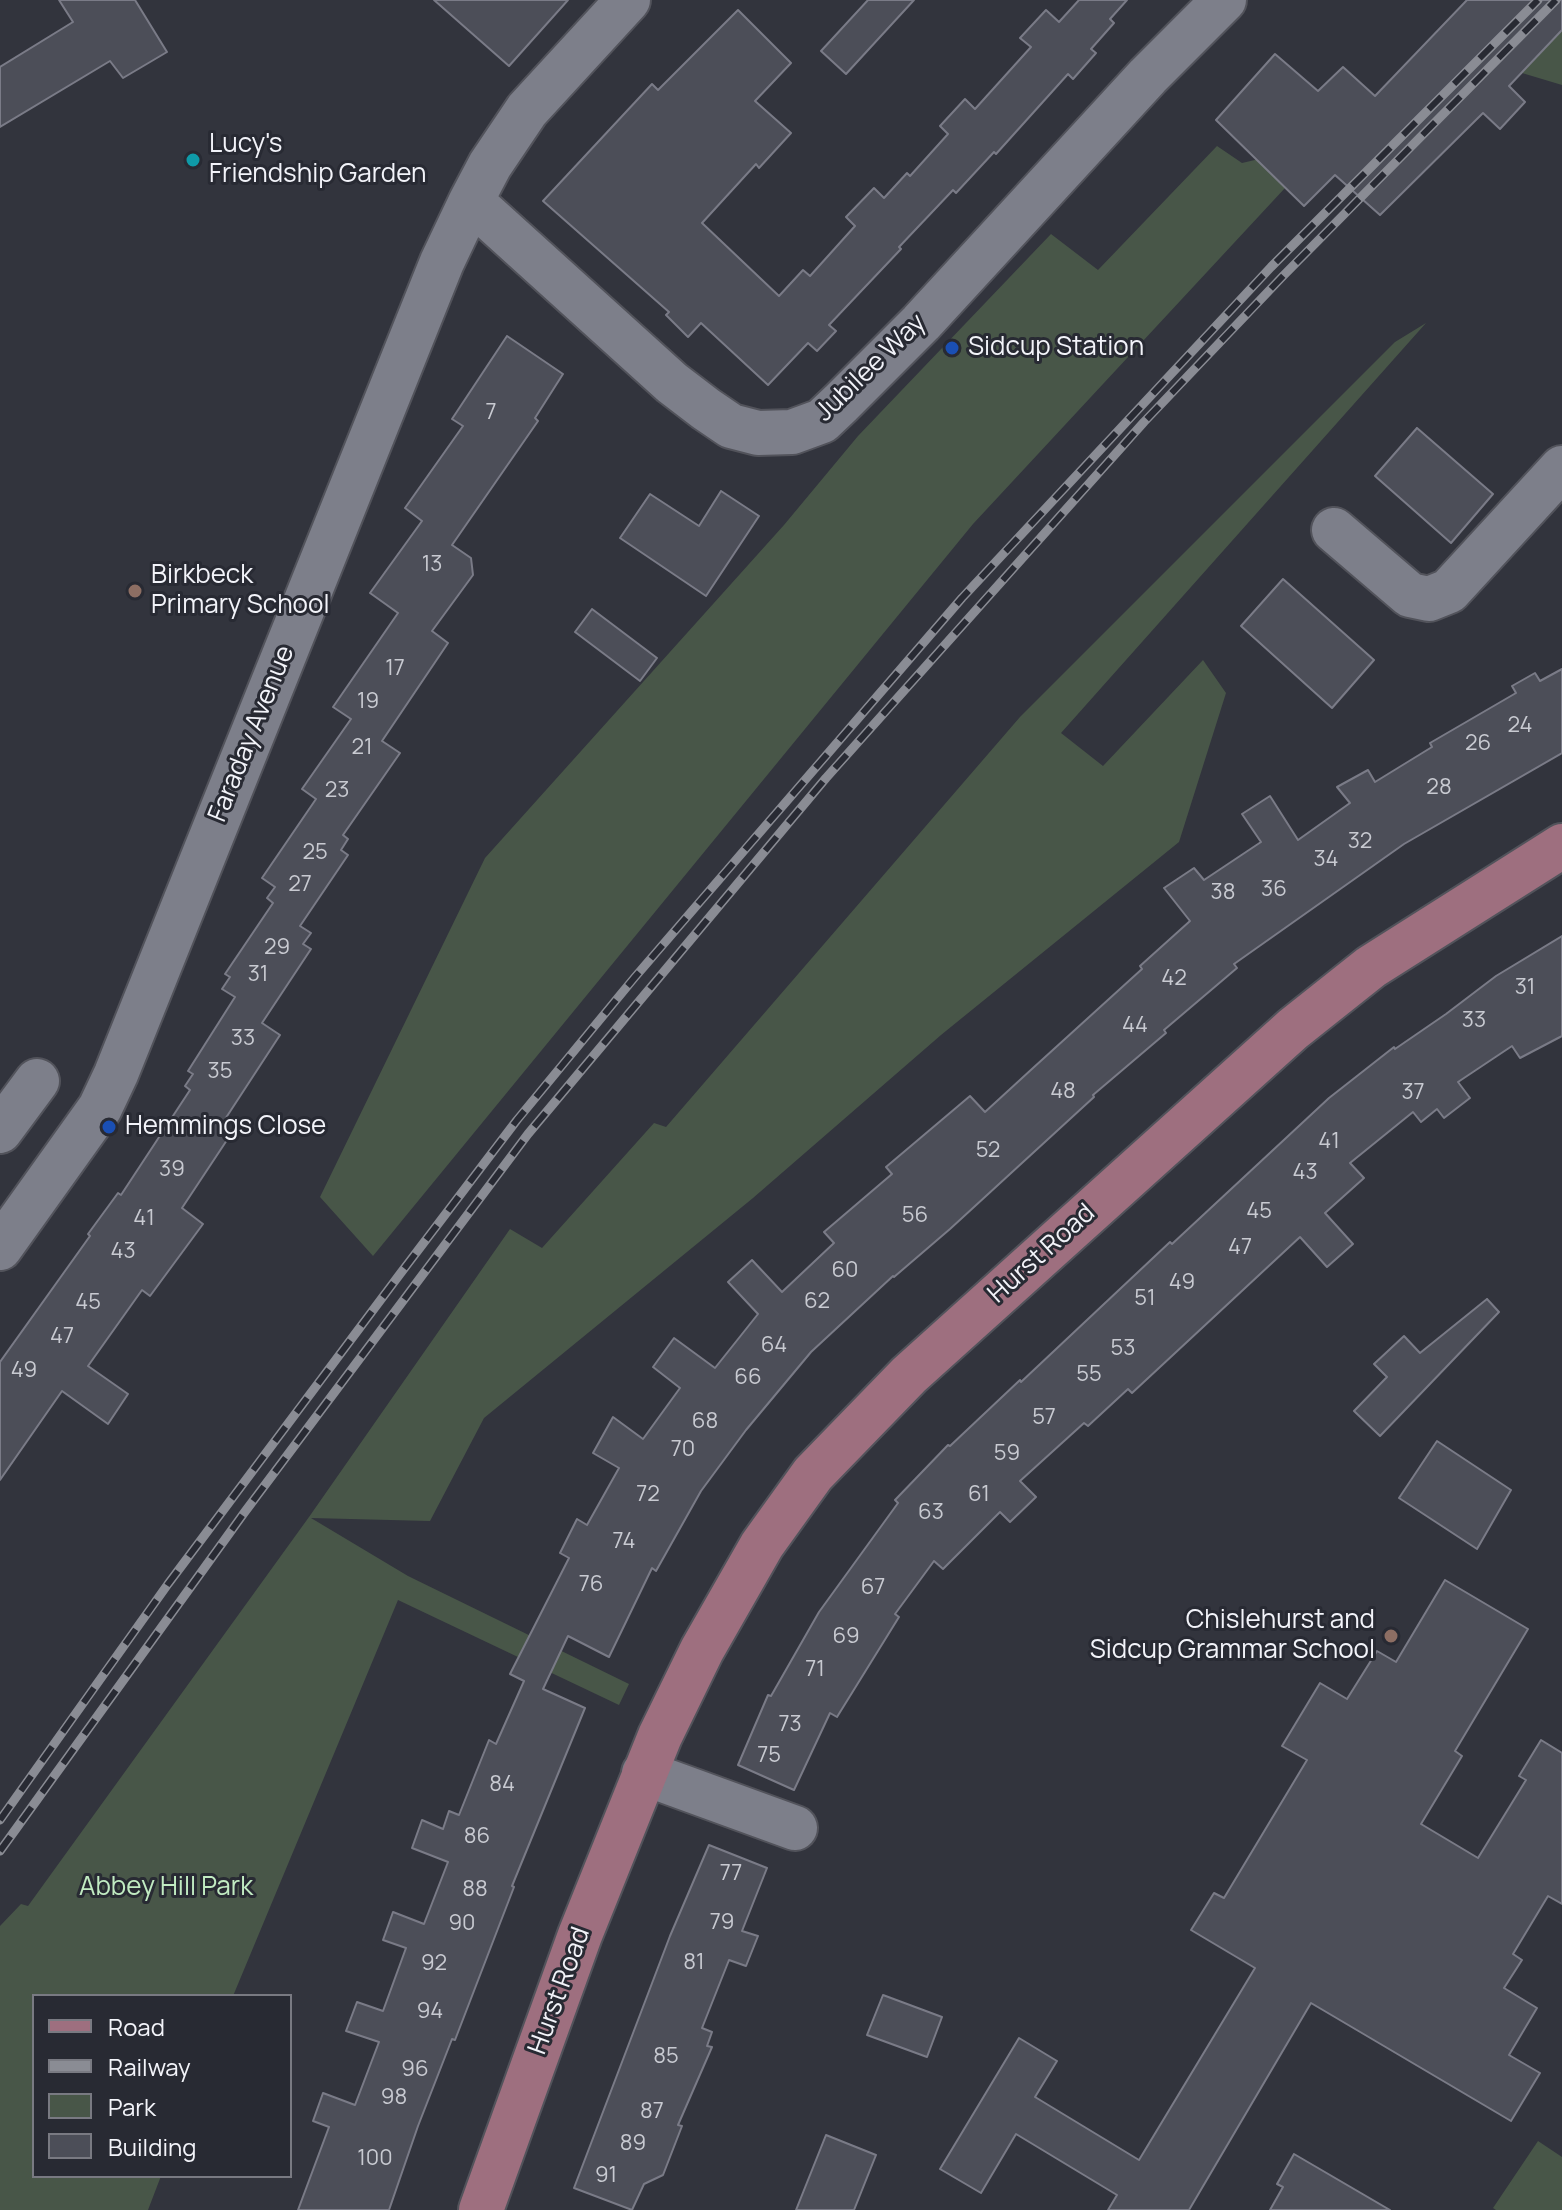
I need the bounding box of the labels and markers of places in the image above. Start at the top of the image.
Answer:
place label: Lucy's Friendship Garden [209,129,426,190]
marker: Lucy's Friendship Garden [184,151,202,169]
place label: Sidcup Station [968,332,1144,364]
marker: Sidcup Station [943,339,961,357]
place label: Birkbeck Primary School [151,560,329,622]
marker: Birkbeck Primary School [126,582,144,600]
place label: Hemmings Close [125,1111,326,1143]
marker: Hemmings Close [100,1118,118,1136]
place label: Chislehurst and Sidcup Grammar School [1090,1605,1375,1666]
marker: Chislehurst and Sidcup Grammar School [1382,1627,1400,1645]

